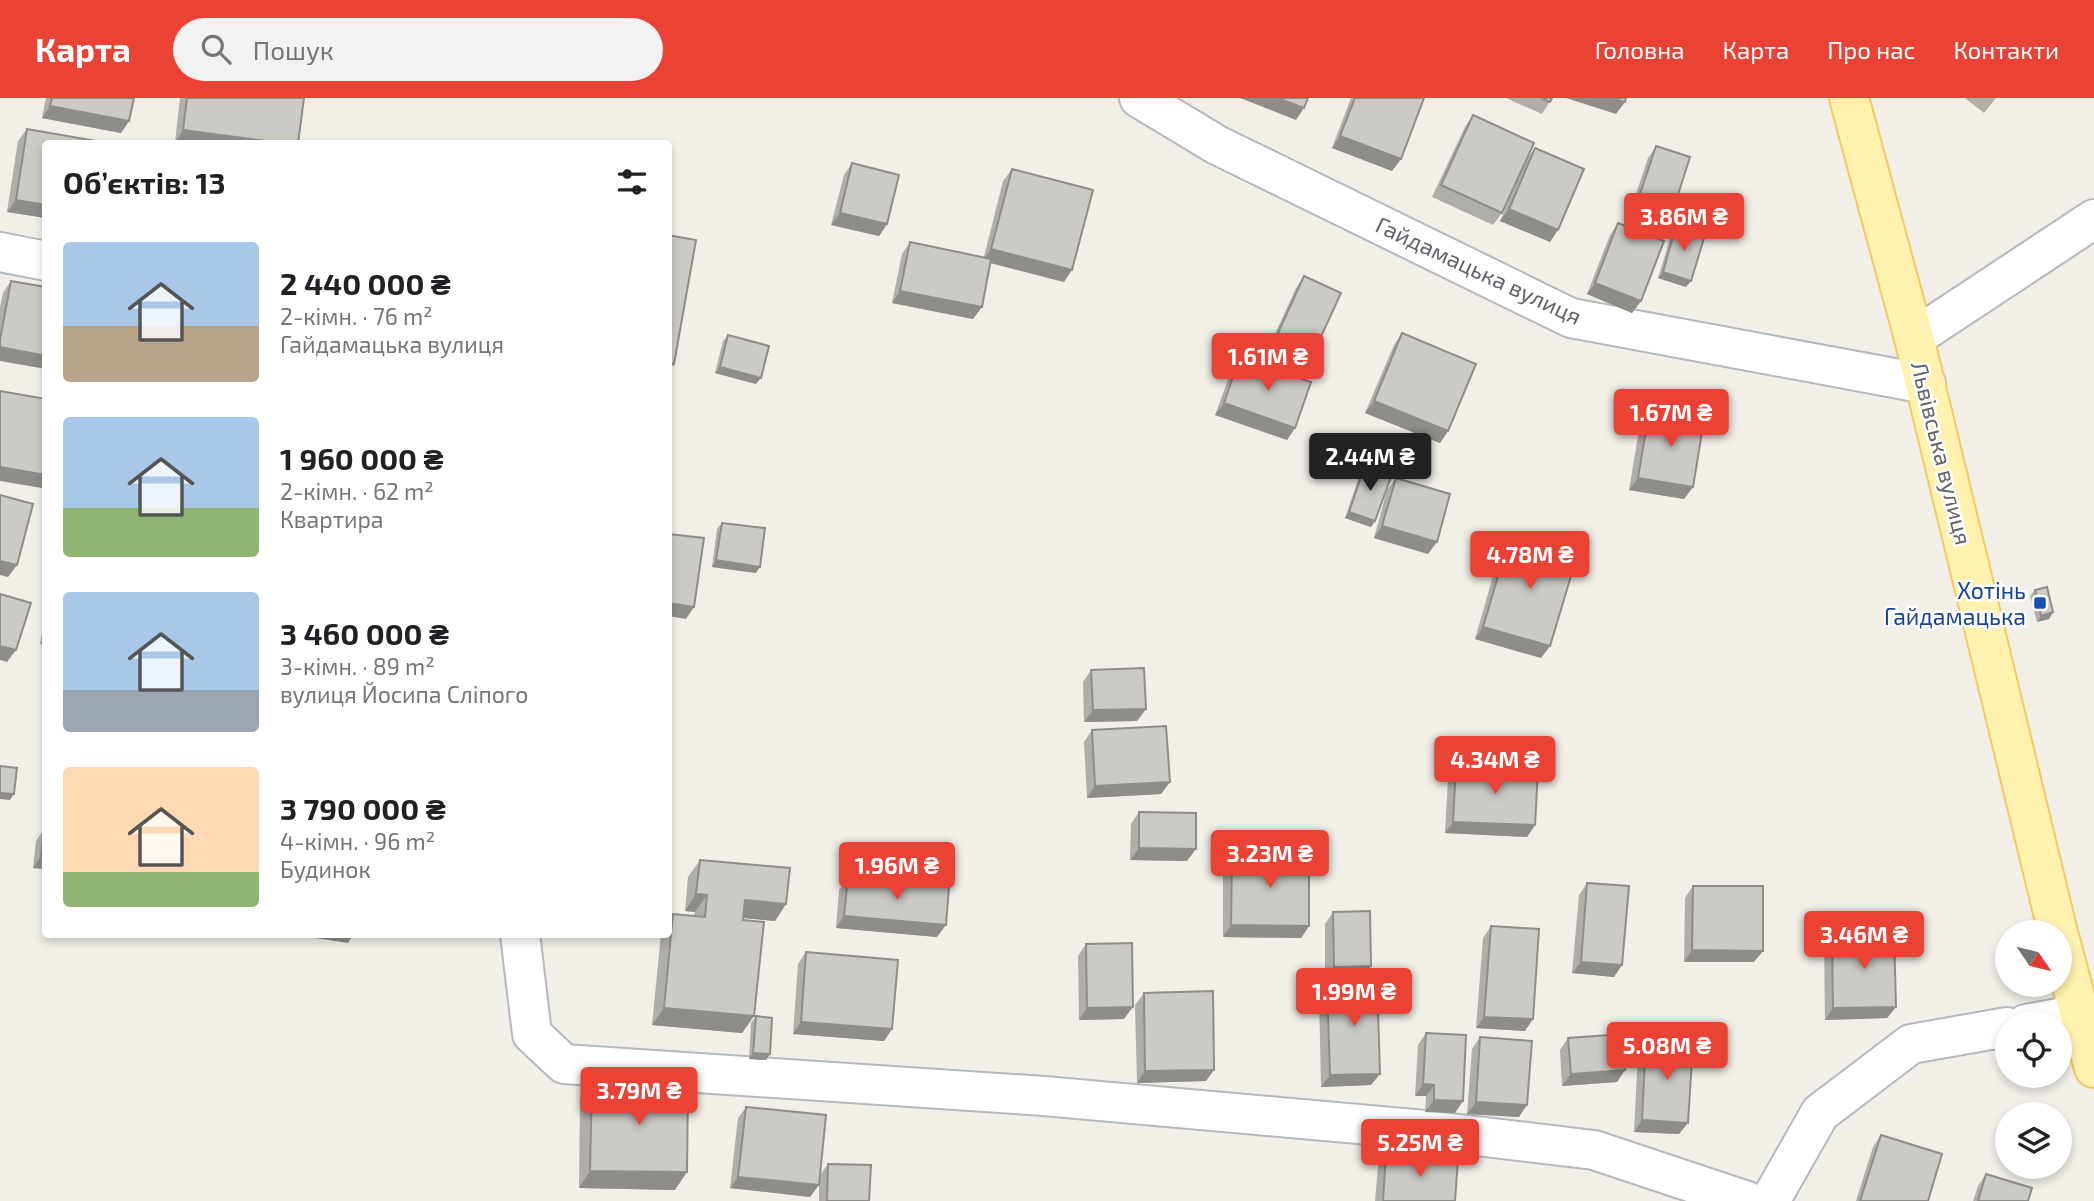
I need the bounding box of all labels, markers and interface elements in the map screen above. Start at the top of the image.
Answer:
search box [173,18,663,81]
text: Карта [35,29,131,69]
icon: search [197,30,235,68]
text: Пошук [253,34,334,65]
text: Головна [1595,35,1685,64]
text: Карта [1723,35,1789,64]
text: Про нас [1827,35,1915,64]
text: Контакти [1953,35,2059,64]
icon: filters [613,163,651,201]
text: Об’єктів: 13 [63,164,226,200]
pin: 3.86M ₴ [1619,194,1749,253]
text: 3.86M ₴ [1640,202,1728,230]
street label: Гайдамацька вулиця [1371,210,1586,331]
text: 2 440 000 ₴ [280,265,451,301]
icon: home [119,270,203,354]
text: 2-кімн. · 76 m² [280,302,433,330]
text: Гайдамацька вулиця [280,330,504,358]
pin: 1.61M ₴ [1203,334,1333,393]
text: 1.61M ₴ [1228,342,1308,370]
street label: Львівська вулиця [1905,358,1978,548]
pin: 1.67M ₴ [1606,390,1736,449]
text: 1.67M ₴ [1630,398,1712,426]
pin: 2.44M ₴ [1305,434,1435,493]
text: 1 960 000 ₴ [280,440,444,476]
text: 2.44M ₴ [1325,442,1415,470]
icon: home [119,445,203,529]
text: 2-кімн. · 62 m² [280,477,434,505]
text: Квартира [280,505,384,533]
pin: 4.78M ₴ [1465,532,1595,591]
text: 4.78M ₴ [1486,540,1574,568]
place label: Хотінь Гайдамацька [1884,576,2026,630]
marker: Хотінь Гайдамацька [2032,595,2048,611]
text: 3 460 000 ₴ [280,615,449,651]
icon: home [119,620,203,704]
text: 3-кімн. · 89 m² [280,652,435,680]
text: вулиця Йосипа Сліпого [280,680,528,708]
pin: 4.34M ₴ [1430,736,1560,796]
text: 4.34M ₴ [1450,745,1540,773]
text: 3 790 000 ₴ [280,790,446,826]
icon: home [119,795,203,879]
text: 4-кімн. · 96 m² [280,827,435,855]
pin: 3.23M ₴ [1205,830,1335,890]
text: 3.23M ₴ [1227,839,1313,867]
pin: 1.96M ₴ [832,842,962,902]
text: 1.96M ₴ [855,851,939,879]
text: Будинок [280,855,371,883]
pin: 3.46M ₴ [1799,912,1929,971]
text: 3.46M ₴ [1820,920,1908,948]
north arrow [1995,920,2072,998]
map controls [1995,920,2072,1179]
pin: 1.99M ₴ [1289,968,1419,1028]
text: 1.99M ₴ [1312,977,1396,1005]
button: locate [1995,1011,2072,1088]
pin: 5.08M ₴ [1602,1023,1732,1082]
text: 5.08M ₴ [1623,1031,1711,1059]
pin: 3.79M ₴ [574,1068,704,1127]
text: 3.79M ₴ [597,1076,681,1104]
button: layers [1995,1102,2072,1179]
pin: 5.25M ₴ [1355,1119,1485,1179]
text: 5.25M ₴ [1377,1128,1463,1156]

